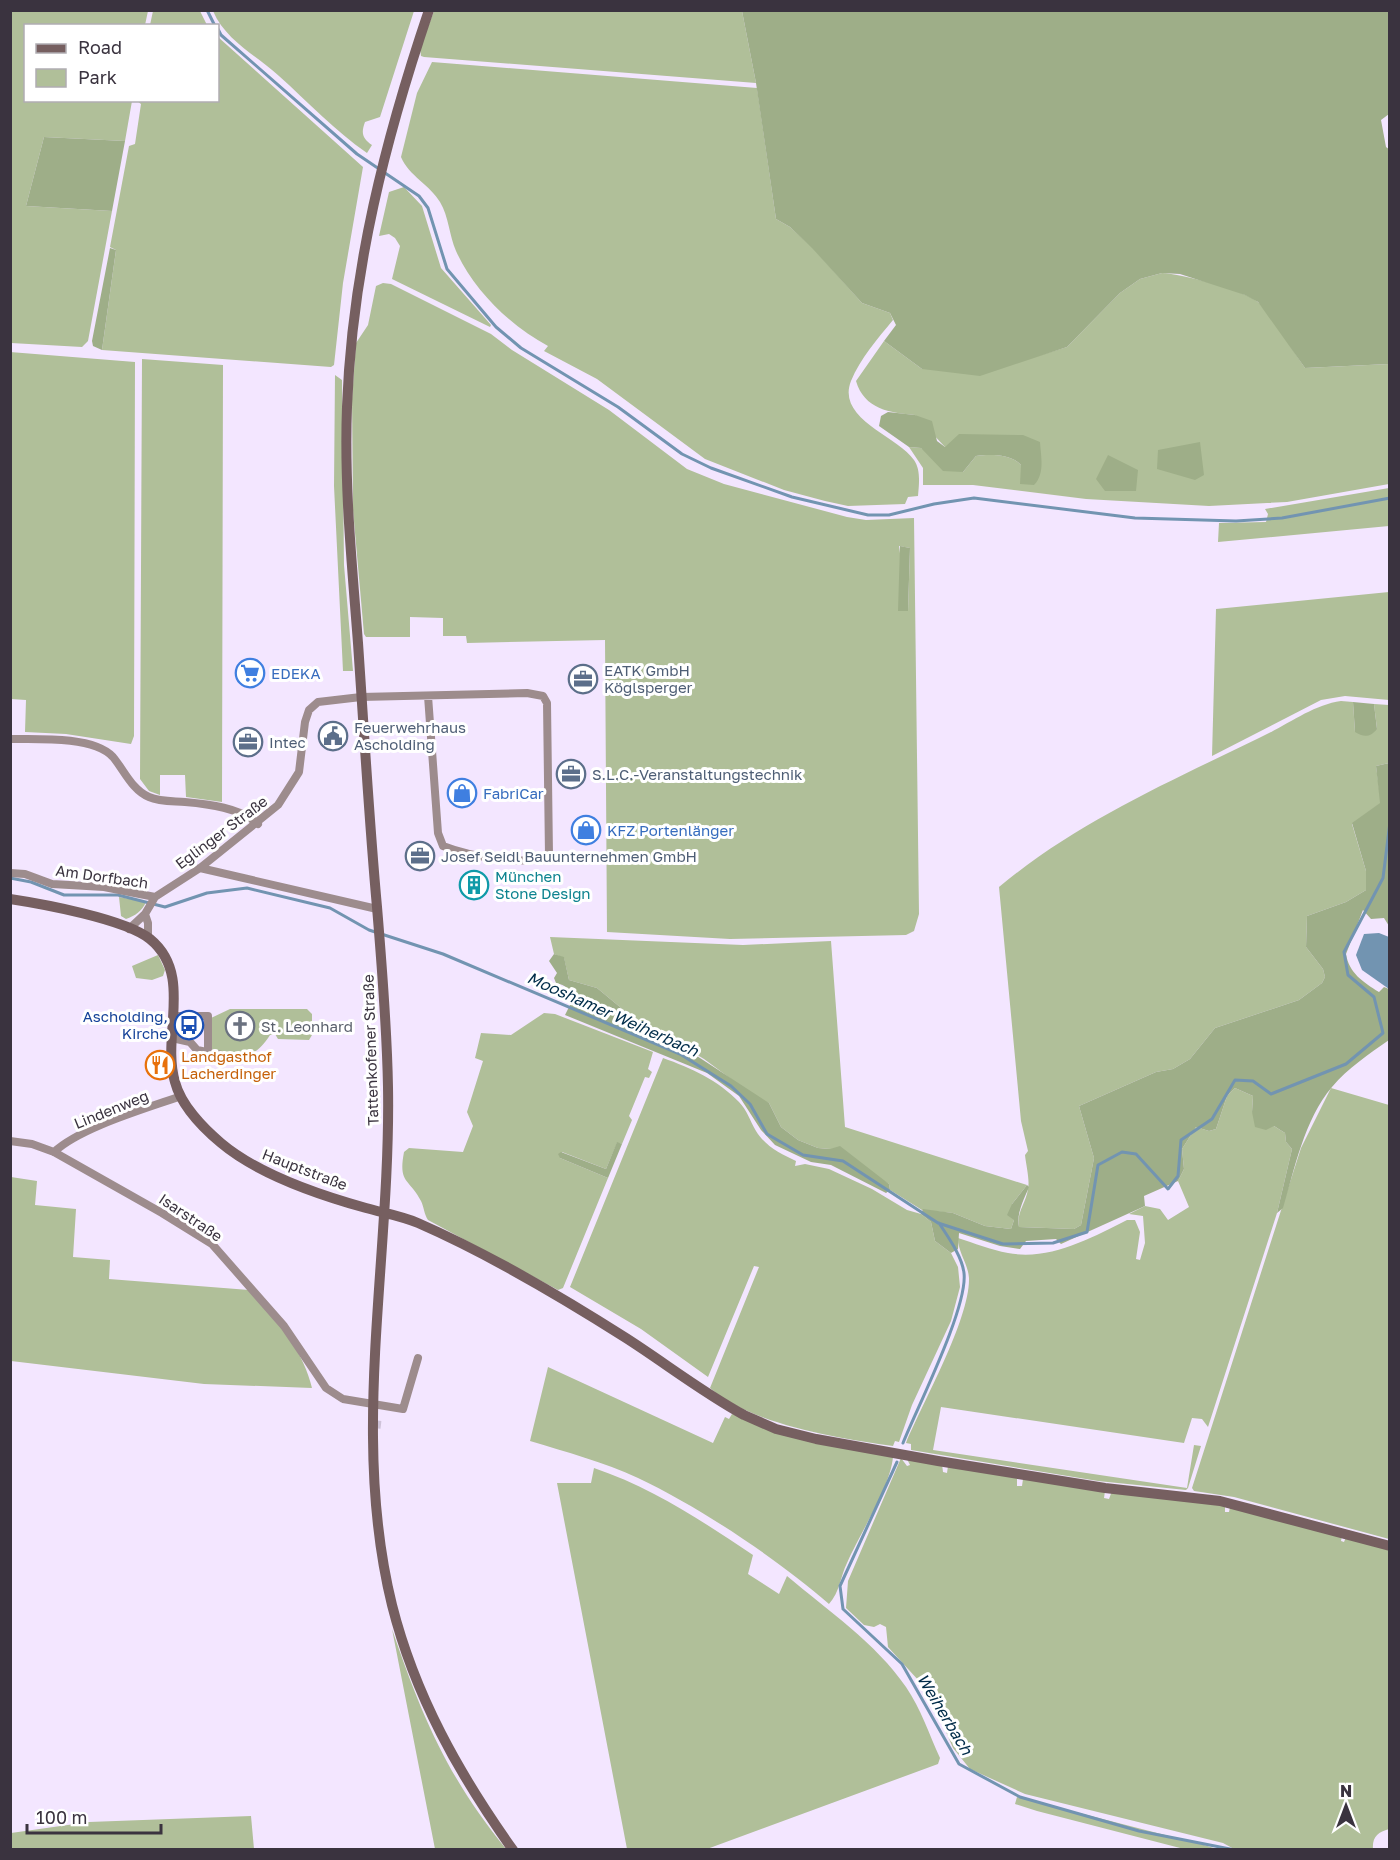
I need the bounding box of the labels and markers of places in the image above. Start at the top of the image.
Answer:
supermarket icon: EDEKA [234,657,266,689]
place label: EATK GmbH Köglsperger [604,661,693,696]
office icon: EATK GmbH Köglsperger [567,663,599,695]
place label: EDEKA [271,664,321,682]
place label: Feuerwehrhaus Ascholding [354,718,466,753]
public building icon: Feuerwehrhaus Ascholding [317,720,349,752]
office icon: Intec [232,726,264,758]
place label: Intec [269,733,306,751]
office icon: S.L.C.-Veranstaltungstechnik [555,758,587,790]
place label: S.L.C.-Veranstaltungstechnik [592,765,803,783]
shop icon: FabriCar [446,777,478,809]
place label: FabriCar [483,784,544,802]
shop icon: KFZ Portenlänger [570,814,602,846]
place label: KFZ Portenlänger [607,821,734,839]
office icon: Josef Seidl Bauunternehmen GmbH [404,840,436,872]
place label: Josef Seidl Bauunternehmen GmbH [441,847,697,865]
place label: München Stone Design [495,867,591,902]
building icon: München Stone Design [458,869,490,901]
place label: Ascholding, Kirche [83,1007,168,1042]
bus stop icon: Ascholding, Kirche [173,1009,205,1041]
church icon: St. Leonhard [224,1010,256,1042]
place label: St. Leonhard [261,1017,353,1035]
place label: Landgasthof Lacherdinger [181,1047,276,1082]
restaurant icon: Landgasthof Lacherdinger [144,1049,176,1081]

